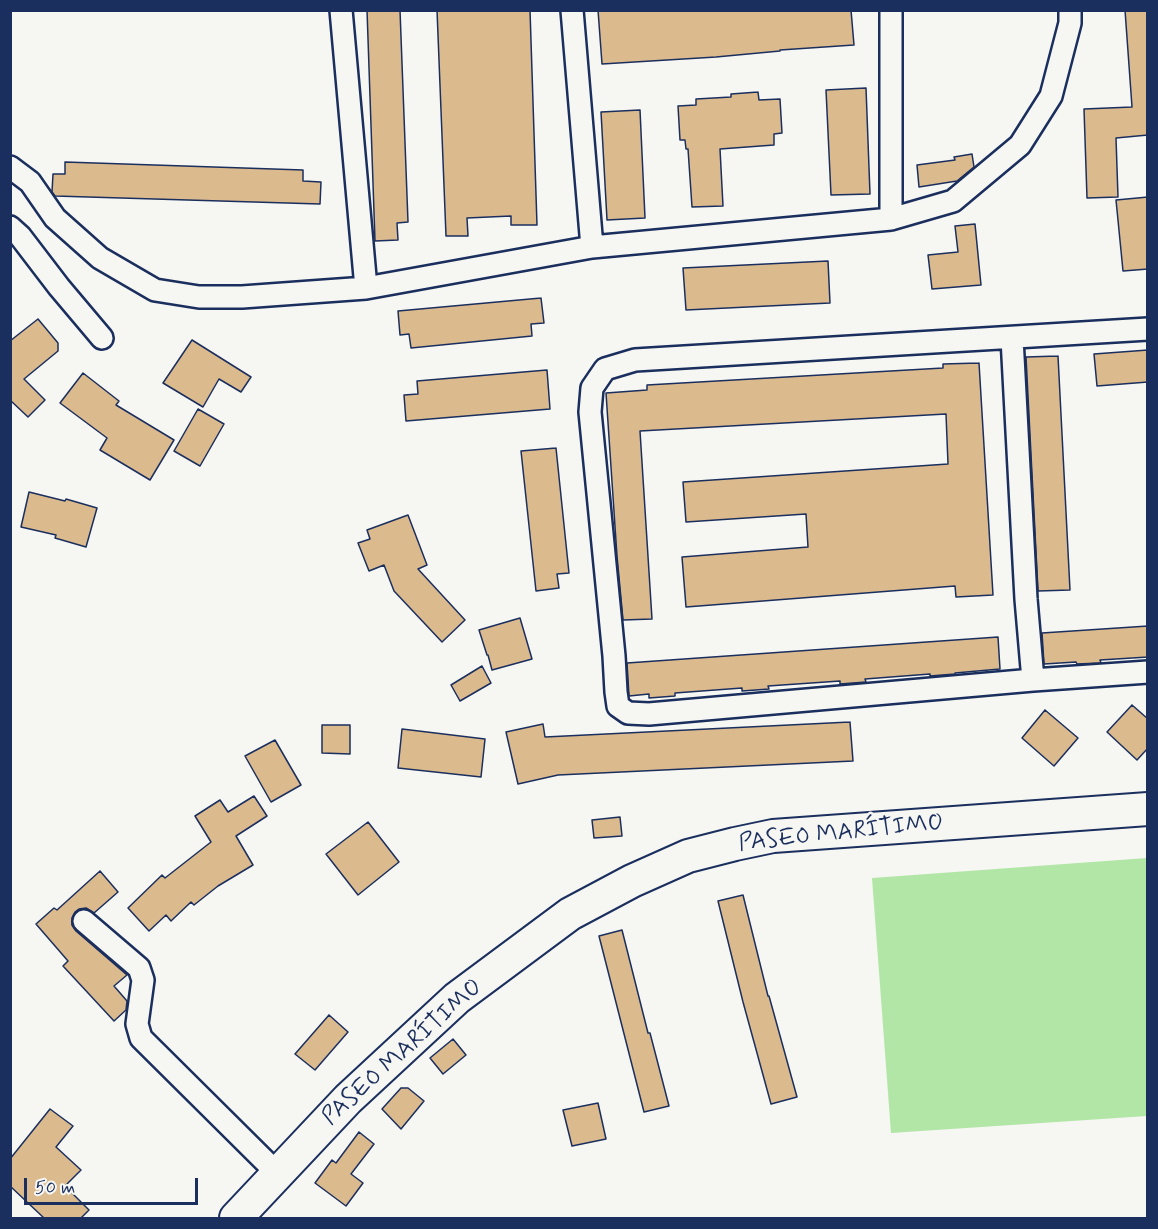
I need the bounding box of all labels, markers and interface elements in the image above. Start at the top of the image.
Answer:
street label: PASEO MARÍTIMO [737,809,945,859]
street label: PASEO MARÍTIMO [317,974,489,1132]
scale bar [27,1166,201,1204]
text: 50 m [35,1176,75,1200]

